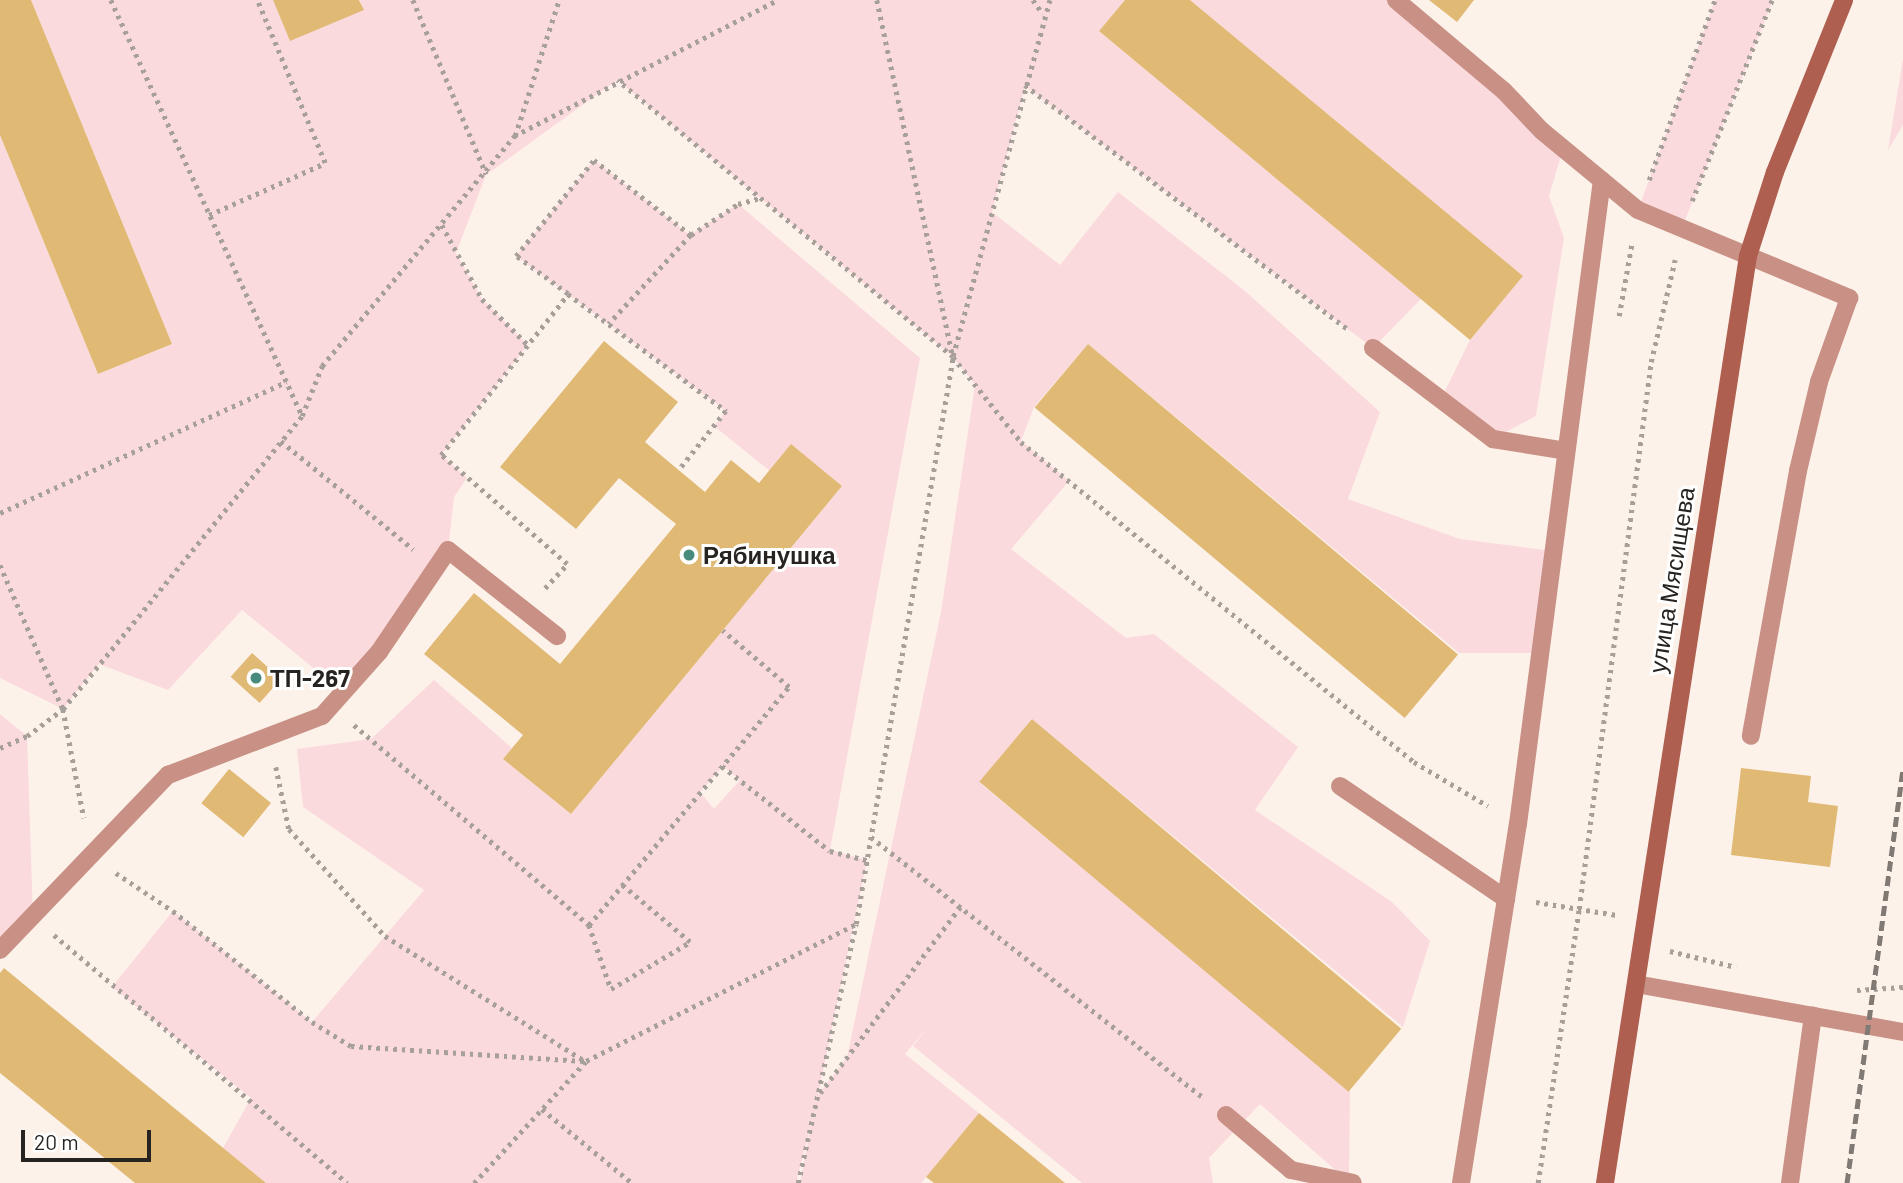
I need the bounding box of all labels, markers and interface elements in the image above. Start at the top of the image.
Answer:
street label: улица Мясищева [1642,485,1700,675]
place label: Рябинушка [703,541,835,569]
marker: Рябинушка [681,547,697,563]
place label: ТП-267 [270,664,350,692]
marker: ТП-267 [248,670,264,686]
scale bar [24,1116,154,1160]
text: 20 m [34,1129,79,1154]

